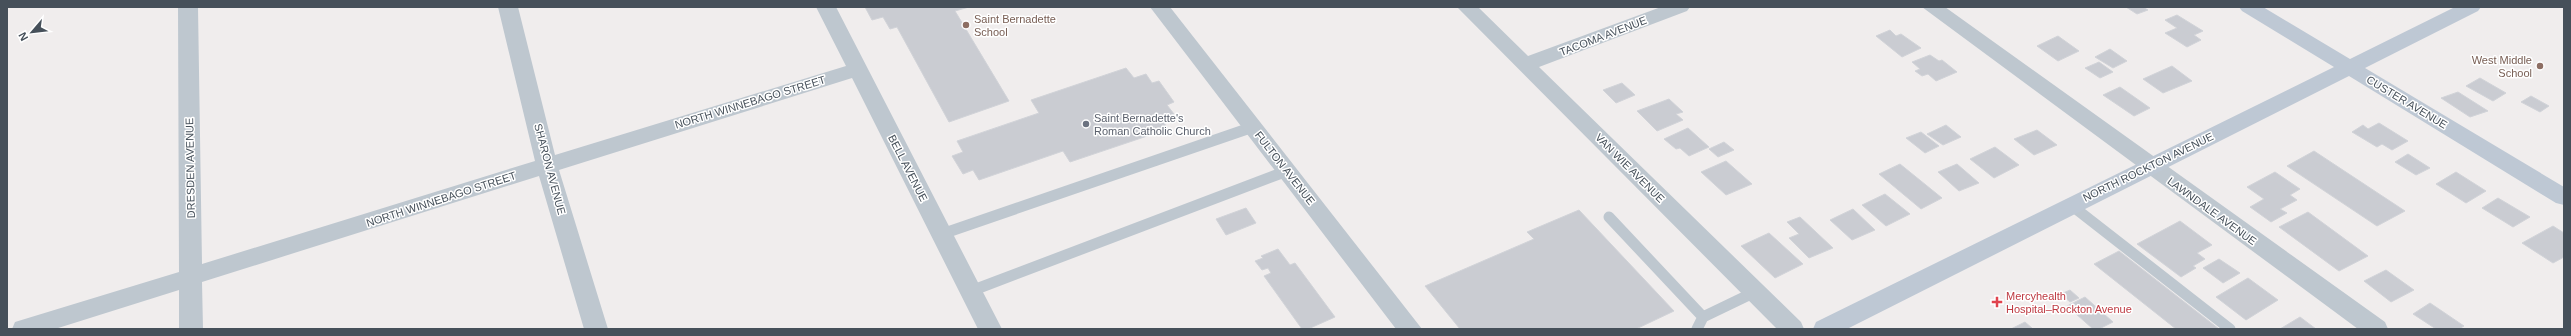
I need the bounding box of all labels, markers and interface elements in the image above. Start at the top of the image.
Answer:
north arrow [12,12,52,52]
place label: Saint Bernadette School [974,13,1056,38]
street label: TACOMA AVENUE [1558,14,1648,58]
marker: Saint Bernadette School [961,20,971,30]
text: N [16,30,30,43]
place label: West Middle School [2472,54,2532,79]
marker: West Middle School [2535,61,2545,71]
street label: NORTH WINNEBAGO STREET [673,73,827,131]
street label: CUSTER AVENUE [2364,73,2450,131]
place label: Saint Bernadette's Roman Catholic Church [1094,112,1211,137]
street label: DRESDEN AVENUE [183,118,197,218]
marker: Saint Bernadette's Roman Catholic Church [1081,119,1091,129]
street label: SHARON AVENUE [532,122,568,216]
street label: FULTON AVENUE [1253,129,1317,207]
street label: NORTH ROCKTON AVENUE [2081,130,2215,204]
street label: VAN WIE AVENUE [1593,131,1667,205]
street label: BELL AVENUE [886,133,930,203]
street label: NORTH WINNEBAGO STREET [365,169,518,229]
street label: LAWNDALE AVENUE [2165,175,2259,247]
place label: Mercyhealth Hospital–Rockton Avenue [2006,290,2132,315]
marker: Mercyhealth Hospital–Rockton Avenue [1991,296,2003,308]

